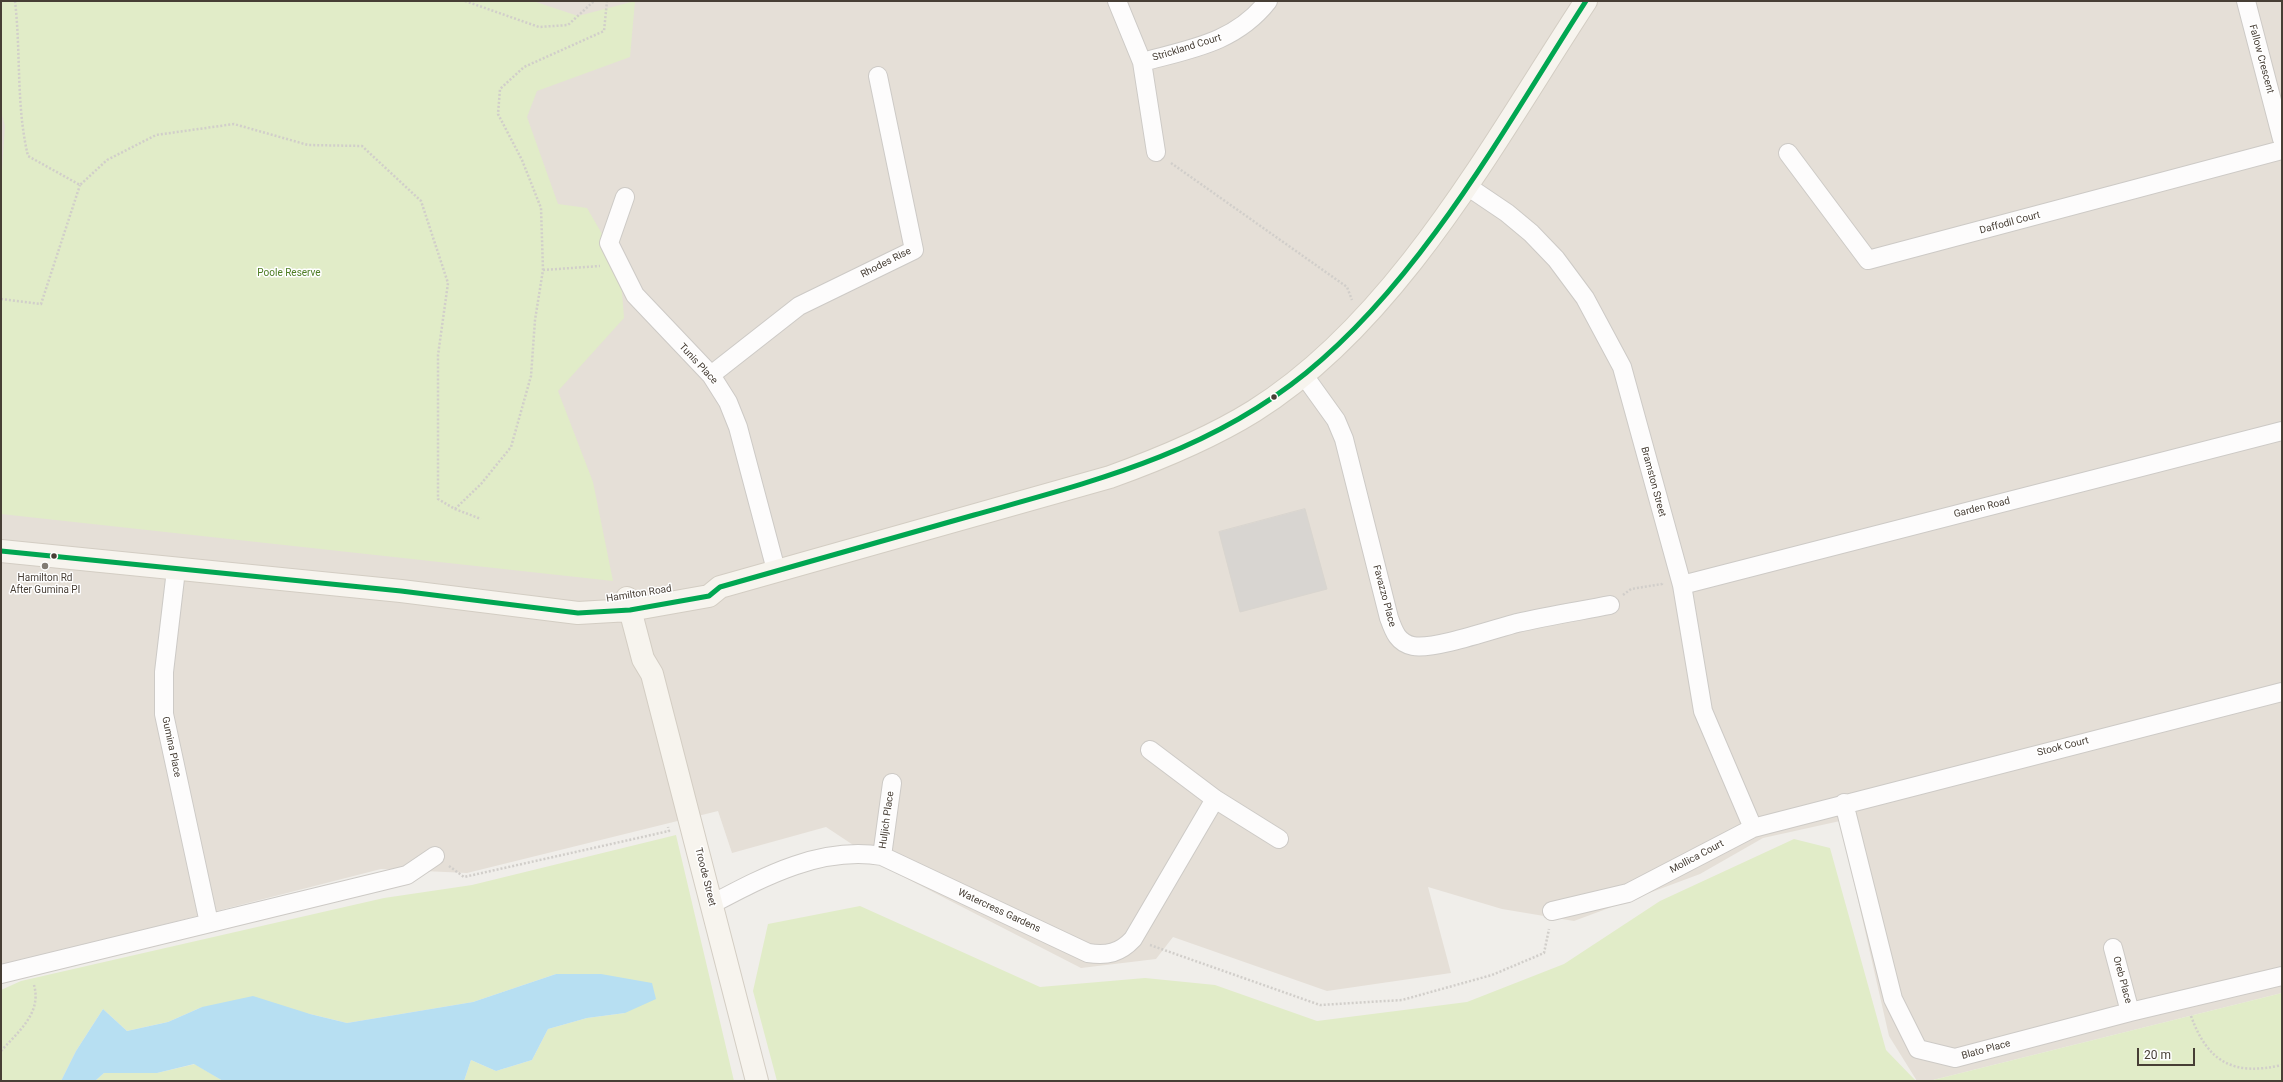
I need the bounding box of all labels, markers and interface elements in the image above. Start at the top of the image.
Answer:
street label: Fallow Crescent [2246,23,2276,95]
street label: Strickland Court [1151,32,1223,64]
street label: Daffodil Court [1978,209,2042,237]
street label: Rhodes Rise [859,245,913,281]
park label: Poole Reserve [257,267,321,279]
street label: Tunis Place [676,341,720,387]
unlabelled marker [1269,392,1279,402]
street label: Bramston Street [1638,446,1668,518]
street label: Garden Road [1953,495,2011,521]
unlabelled marker [49,551,59,561]
marker: Hamilton Rd After Gumina Pl [40,561,50,571]
street label: Favazzo Place [1370,564,1398,628]
place label: Hamilton Rd After Gumina Pl [10,572,80,596]
street label: Hamilton Road [605,583,673,605]
street label: Gumina Place [159,716,183,778]
street label: Stook Court [2036,735,2090,759]
street label: Huljich Place [877,791,897,849]
street label: Mollica Court [1668,838,1726,876]
street label: Troode Street [692,846,718,908]
street label: Watercress Gardens [956,887,1042,935]
street label: Oreb Place [2110,955,2134,1005]
street label: Blato Place [1960,1038,2012,1062]
scale bar [2139,1040,2197,1066]
text: 20 m [2144,1048,2171,1062]

